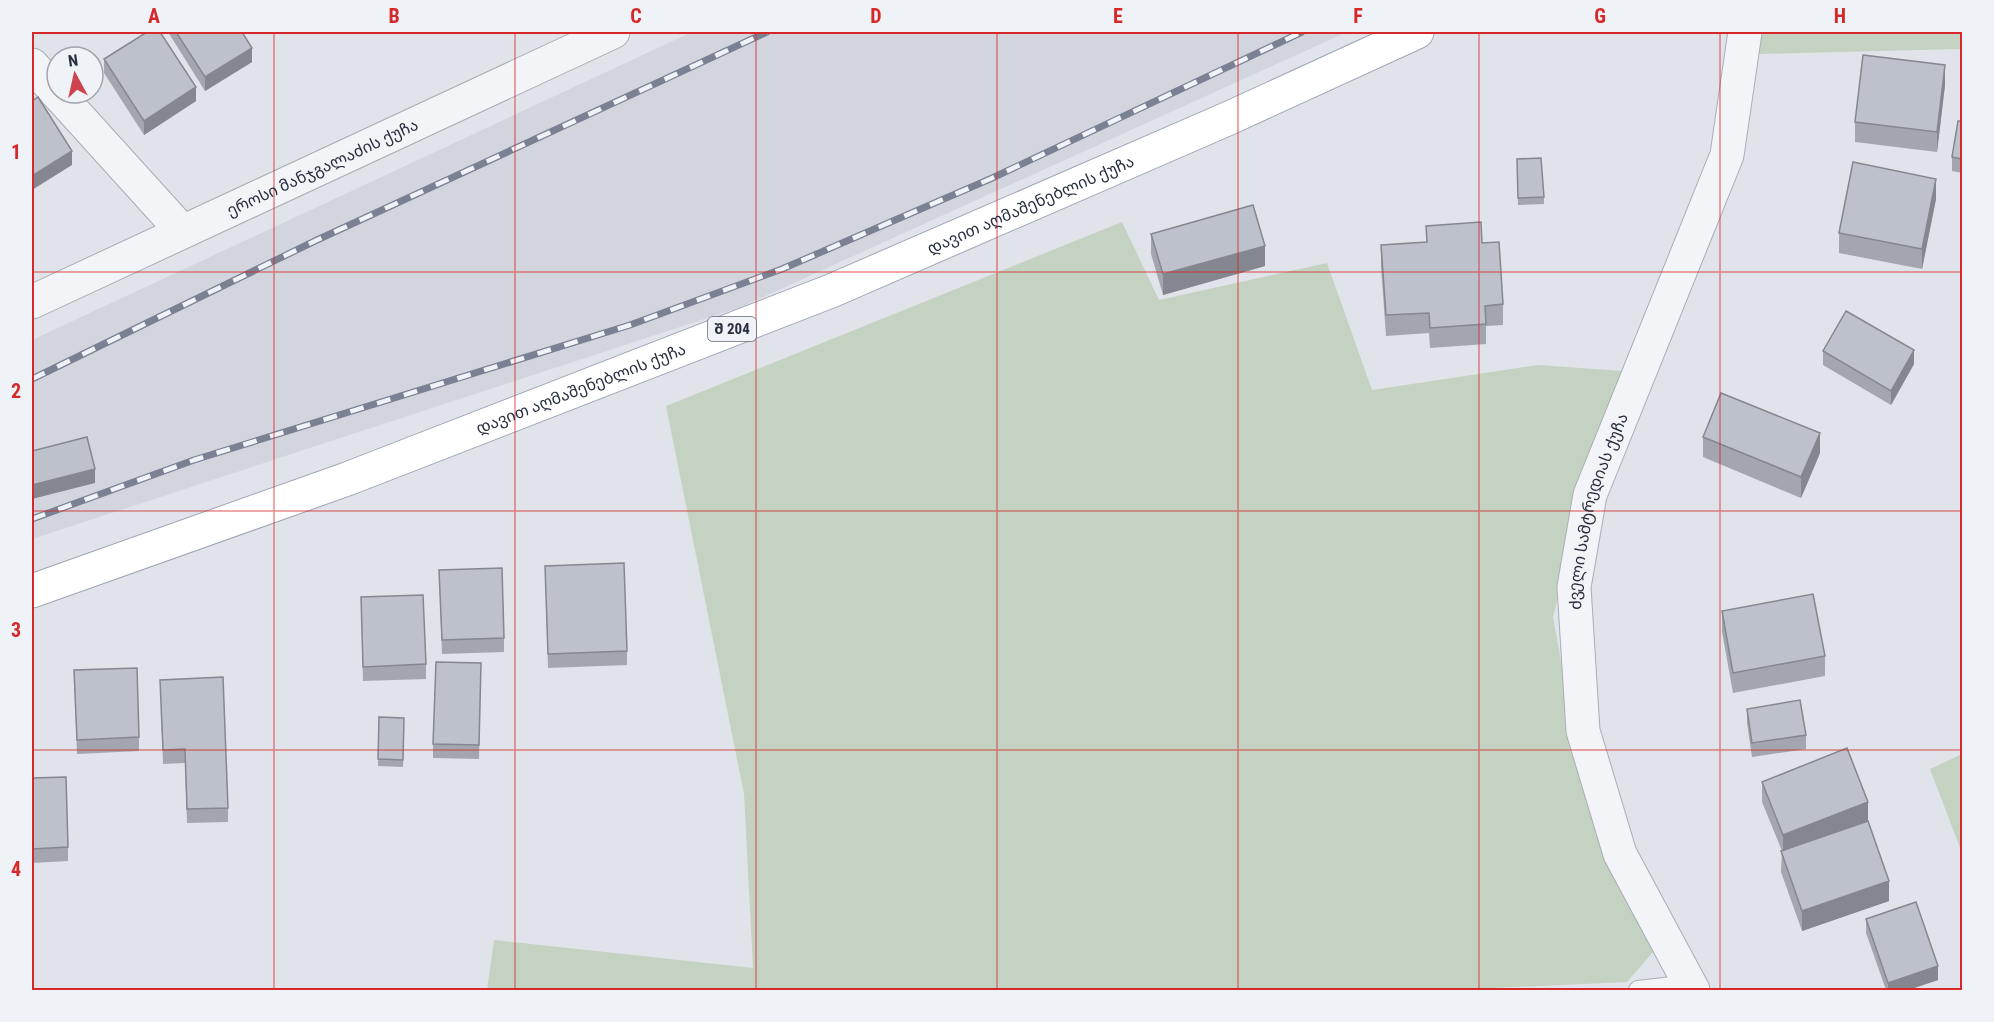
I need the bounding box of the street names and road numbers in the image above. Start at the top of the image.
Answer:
street label: ეროსი მანჯგალაძის ქუჩა [224,115,421,220]
street label: დავით აღმაშენებლის ქუჩა [924,152,1137,259]
road number: შ 204 [708,317,756,341]
street label: დავით აღმაშენებლის ქუჩა [473,339,688,439]
street label: ძველი სამტრედიას ქუჩა [1564,411,1632,610]

